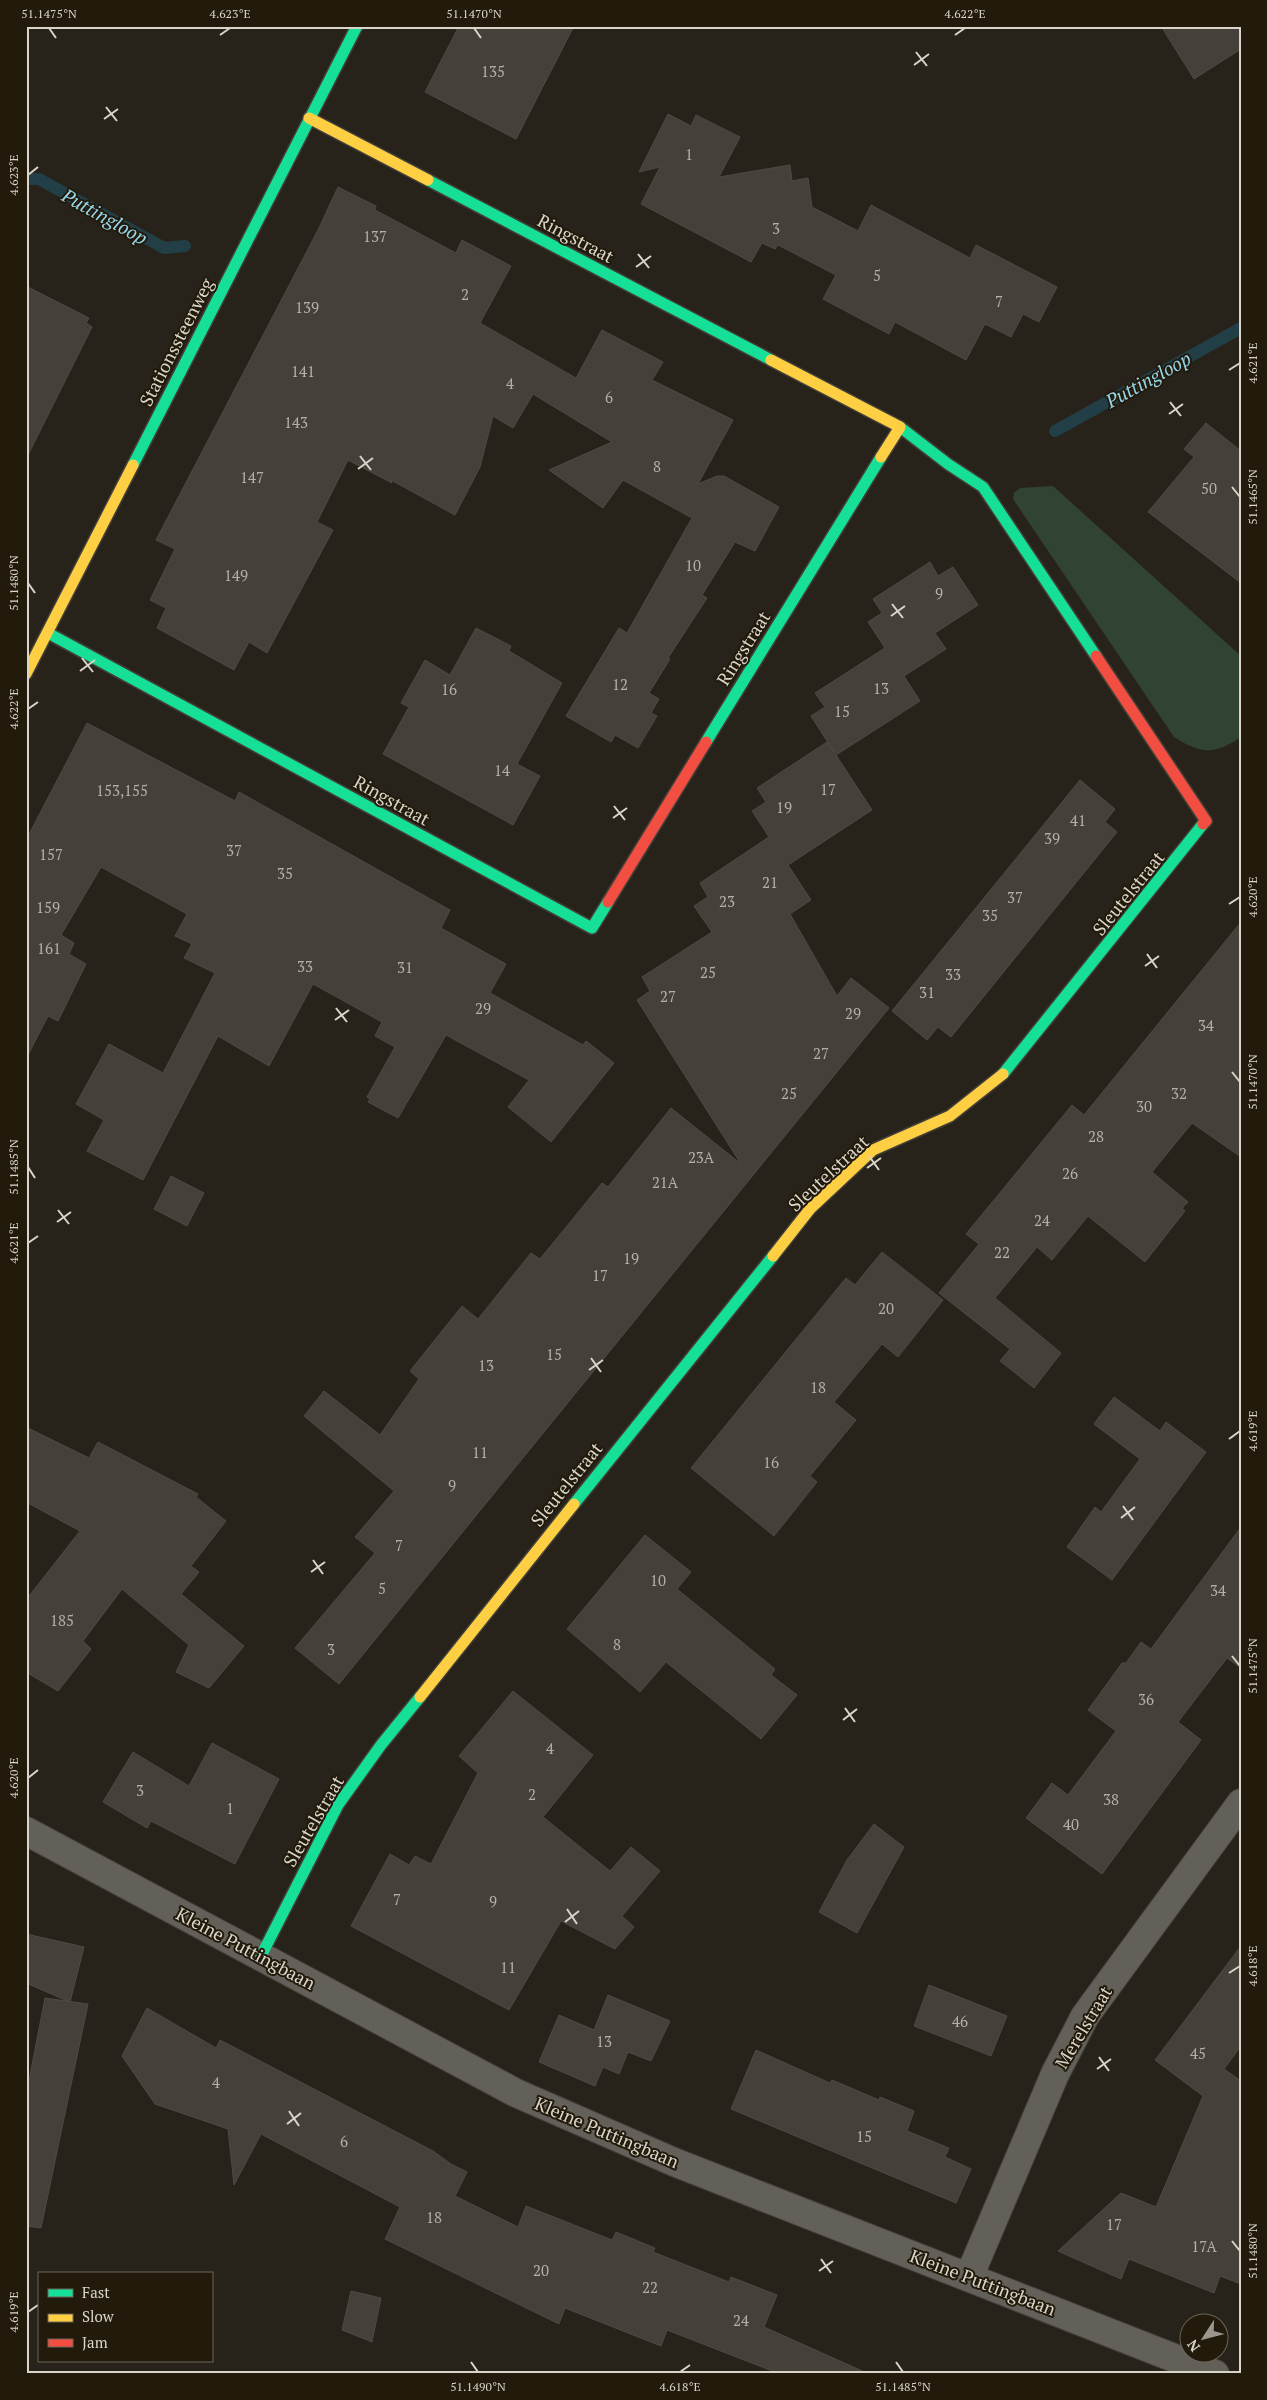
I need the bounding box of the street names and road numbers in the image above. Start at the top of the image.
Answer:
street label: Ringstraat [534,208,619,268]
street label: Stationssteenweg [133,273,219,410]
street label: Ringstraat [711,606,775,690]
street label: Ringstraat [350,769,435,831]
street label: Sleutelstraat [1087,846,1170,940]
street label: Sleutelstraat [783,1129,874,1217]
street label: Sleutelstraat [525,1437,608,1531]
street label: Sleutelstraat [277,1771,349,1871]
street label: Kleine Puttingbaan [172,1901,320,1995]
street label: Merelstraat [1049,1981,1117,2073]
street label: Kleine Puttingbaan [531,2091,683,2173]
street label: Kleine Puttingbaan [907,2243,1060,2321]

